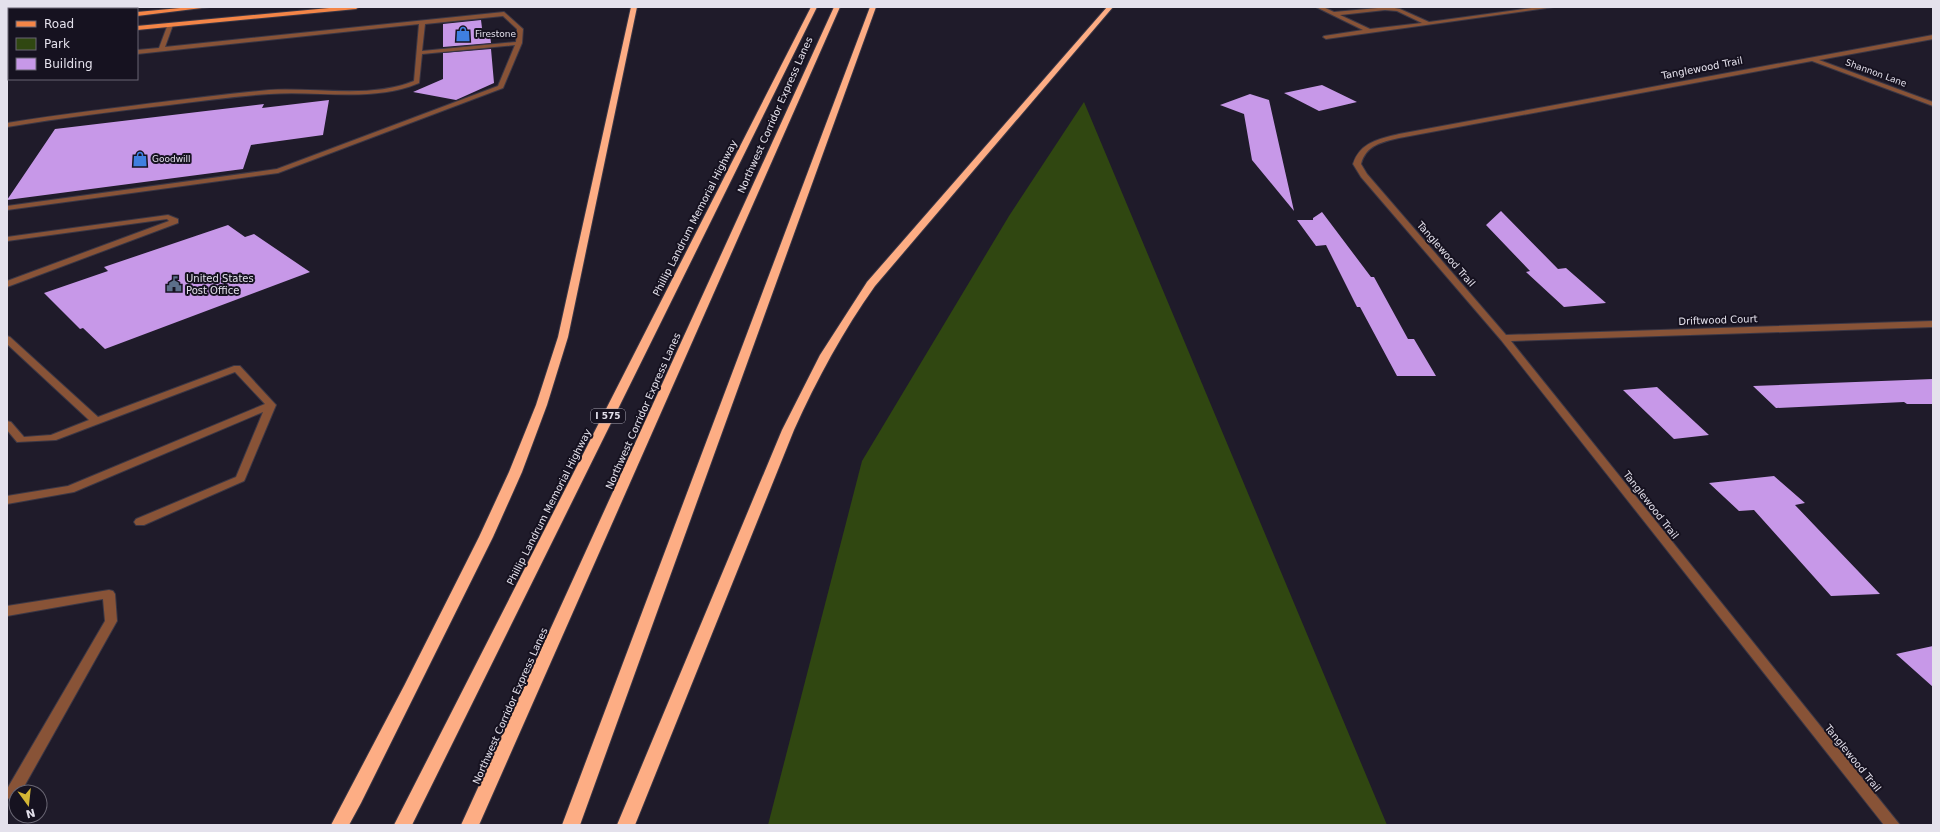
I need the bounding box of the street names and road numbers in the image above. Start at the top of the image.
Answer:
street label: Northwest Corridor Express Lanes [735,35,815,195]
street label: Tanglewood Trail [1659,55,1744,81]
street label: Shannon Lane [1844,57,1908,89]
street label: Phillip Landrum Memorial Highway [651,138,739,298]
street label: Tanglewood Trail [1414,218,1477,289]
street label: Driftwood Court [1678,313,1758,327]
street label: Northwest Corridor Express Lanes [603,331,683,491]
road number: I 575 [591,409,625,423]
street label: Phillip Landrum Memorial Highway [505,427,593,587]
street label: Tanglewood Trail [1621,468,1681,541]
street label: Northwest Corridor Express Lanes [470,626,550,786]
street label: Tanglewood Trail [1822,722,1883,794]

